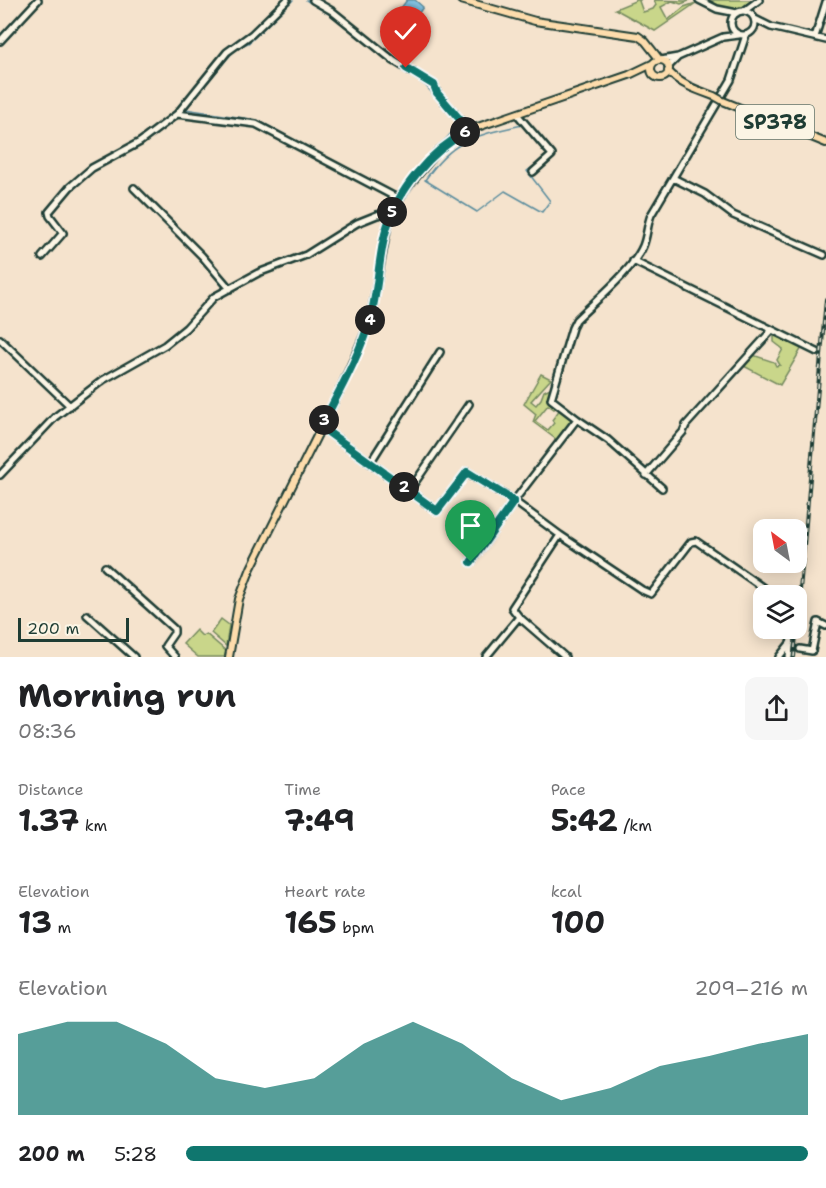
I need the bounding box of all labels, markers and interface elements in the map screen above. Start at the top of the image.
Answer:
pin [380,6,431,68]
icon: check [389,15,422,48]
road number: SP378 [736,105,814,139]
pin: 6 [450,117,480,147]
text: 6 [459,121,471,142]
pin: 5 [377,197,407,227]
text: 5 [387,201,397,222]
pin: 4 [355,305,385,335]
text: 4 [364,309,376,330]
pin: 3 [309,405,339,435]
text: 3 [318,409,330,430]
pin: 2 [389,472,419,502]
text: 2 [398,476,410,497]
pin [445,500,496,562]
icon: arrive [454,509,487,542]
north arrow [753,519,807,573]
map controls [753,519,807,639]
button: layers [753,585,807,639]
scale bar [18,615,129,642]
text: 200 m [27,618,79,639]
text: Morning run [18,673,236,718]
button: share [745,677,808,740]
text: 08:36 [18,718,77,744]
text: Distance [18,779,84,800]
text: Time [284,779,321,800]
text: Pace [551,779,586,800]
text: 1.37 [18,800,79,841]
text: 7:49 [284,800,355,841]
text: 5:42 [551,800,618,841]
text: km [79,815,107,836]
text: /km [618,815,652,836]
text: Elevation [18,881,90,902]
text: Heart rate [284,881,366,902]
text: kcal [551,881,582,902]
text: 13 [18,902,52,943]
text: 165 [284,902,337,943]
text: 100 [551,902,605,943]
text: m [52,917,71,938]
text: bpm [337,917,374,938]
text: Elevation [18,975,108,1001]
text: 209–216 m [694,975,808,1001]
text: 200 m [18,1141,85,1167]
text: 5:28 [114,1141,157,1167]

